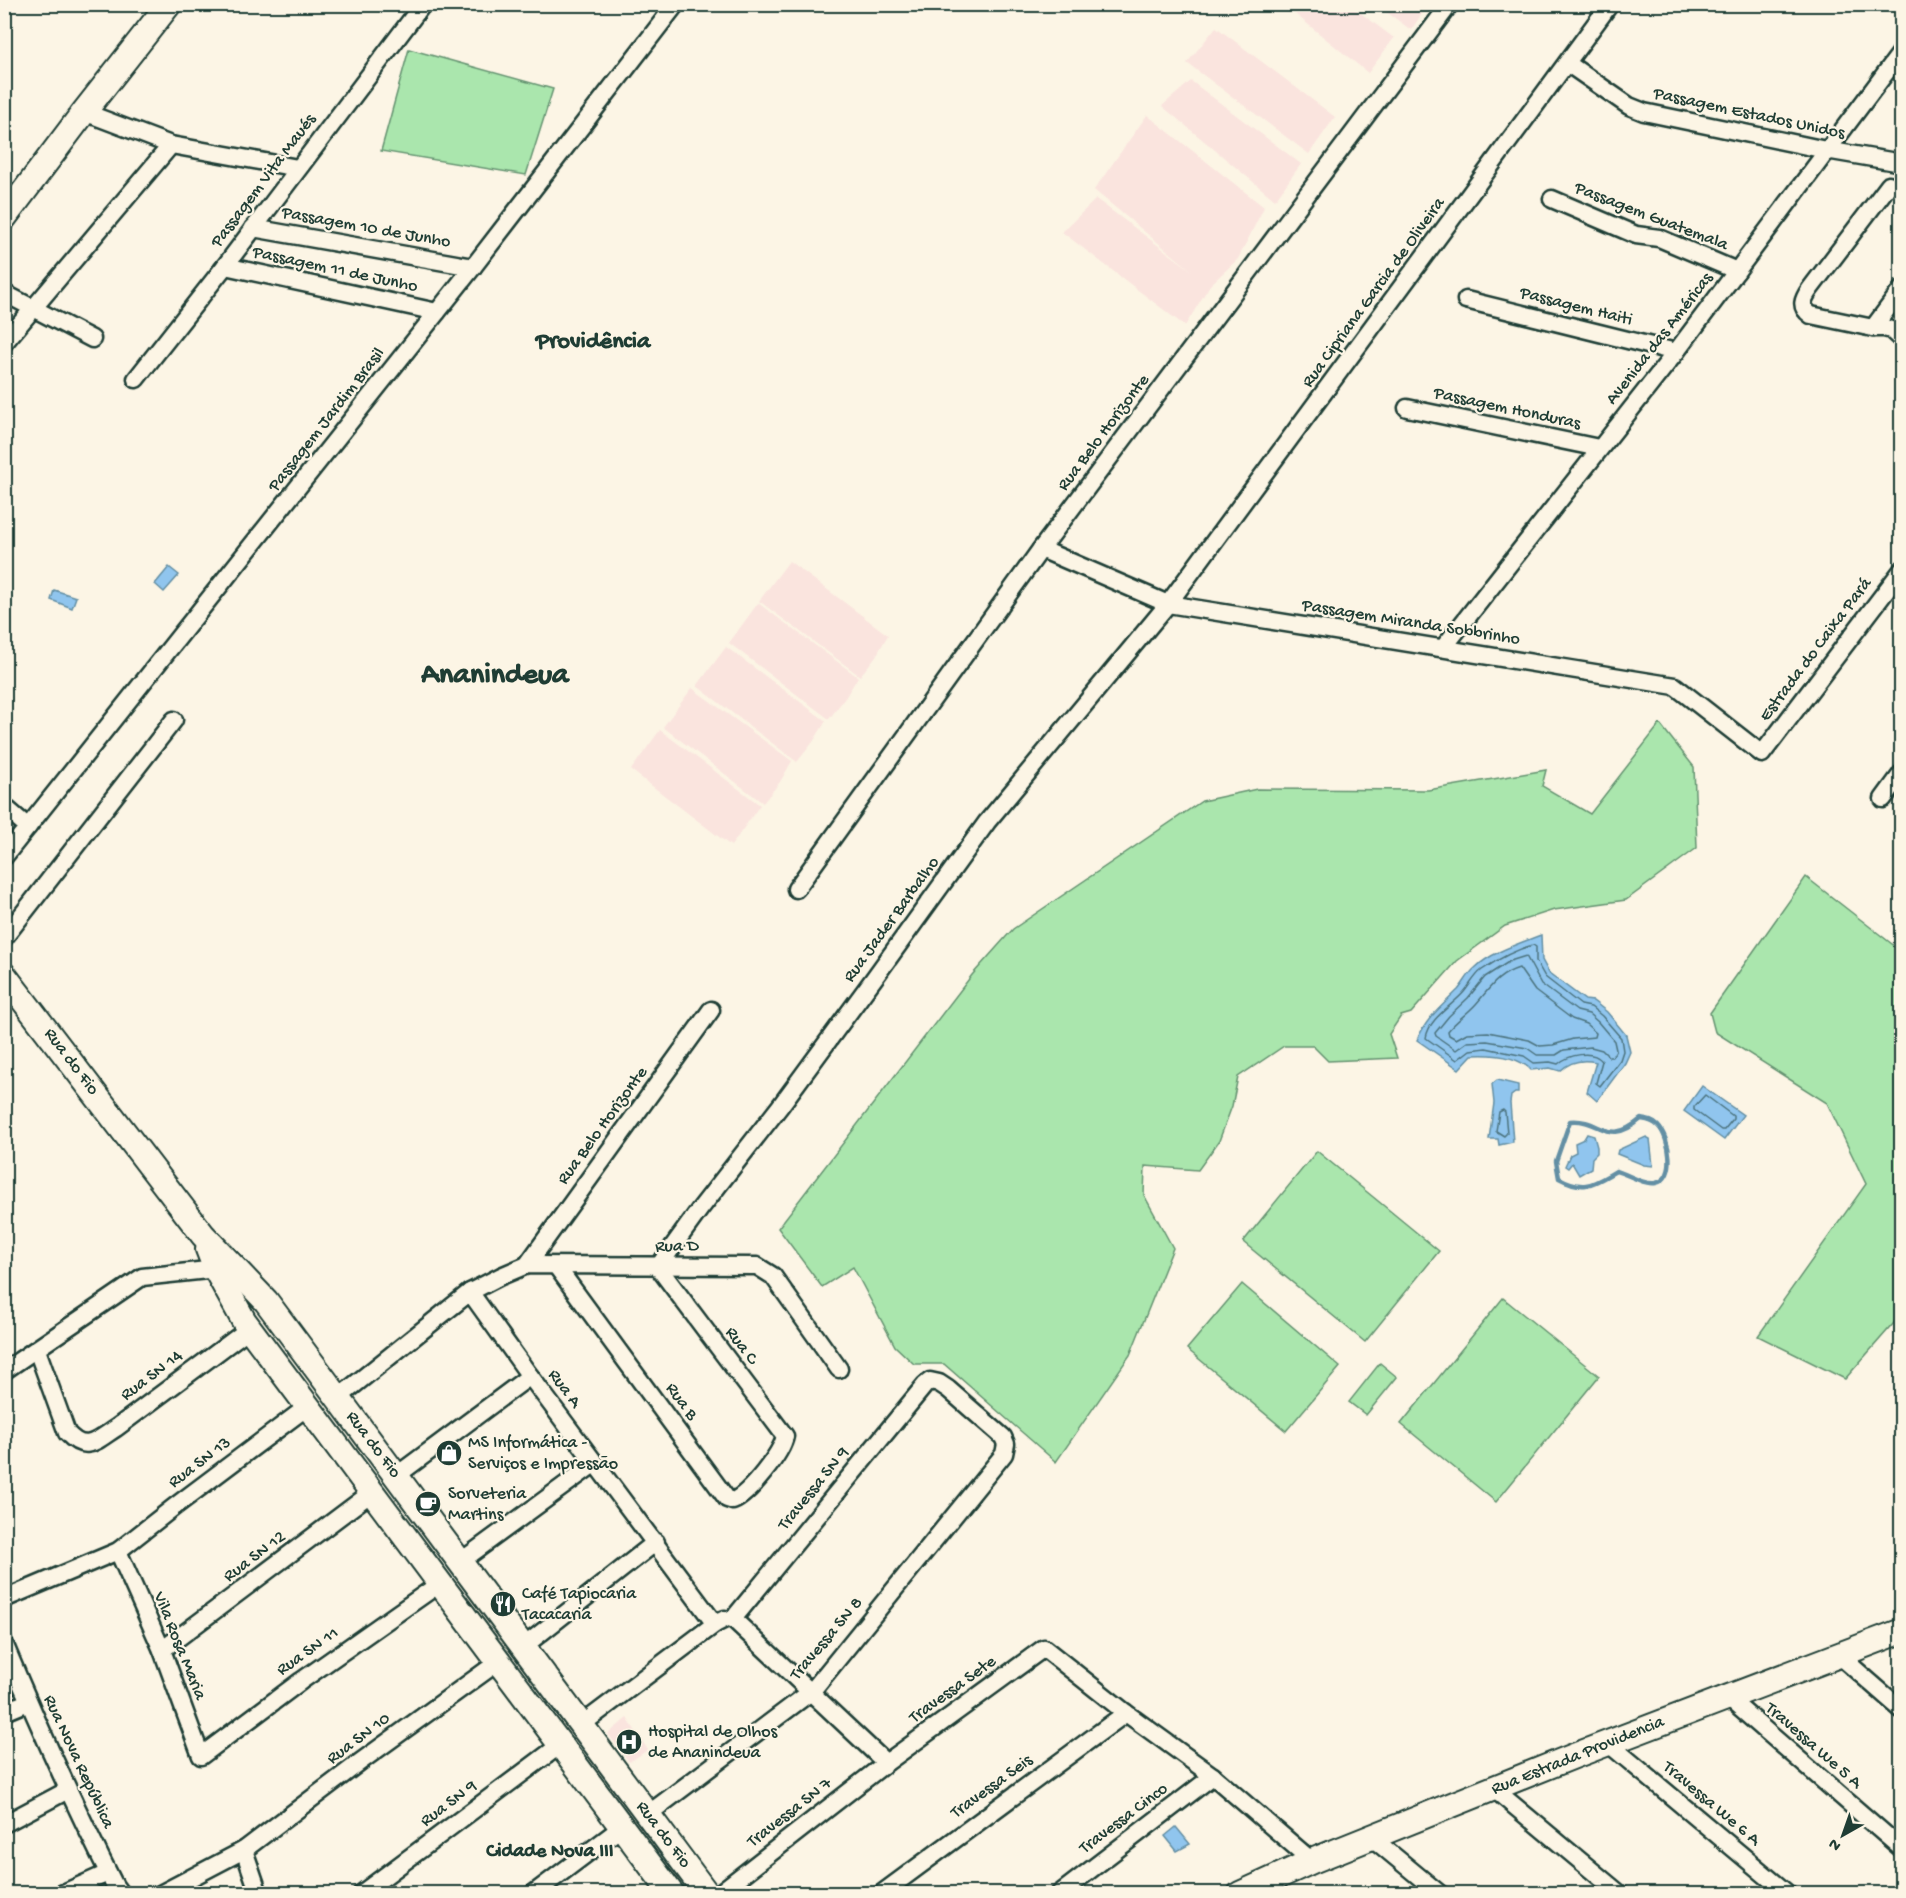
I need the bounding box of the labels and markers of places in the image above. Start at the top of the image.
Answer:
place label: MS Informática - Serviços e Impressão [468,1433,618,1475]
shop icon: MS Informática - Serviços e Impressão [434,1438,464,1468]
place label: Sorveteria Martins [448,1484,527,1526]
cafe icon: Sorveteria Martins [413,1489,443,1519]
place label: Café Tapiocaria Tacacaria [521,1584,637,1626]
restaurant icon: Café Tapiocaria Tacacaria [488,1589,518,1619]
place label: Hospital de Olhos de Ananindeua [648,1722,778,1764]
hospital icon: Hospital de Olhos de Ananindeua [614,1727,644,1757]

